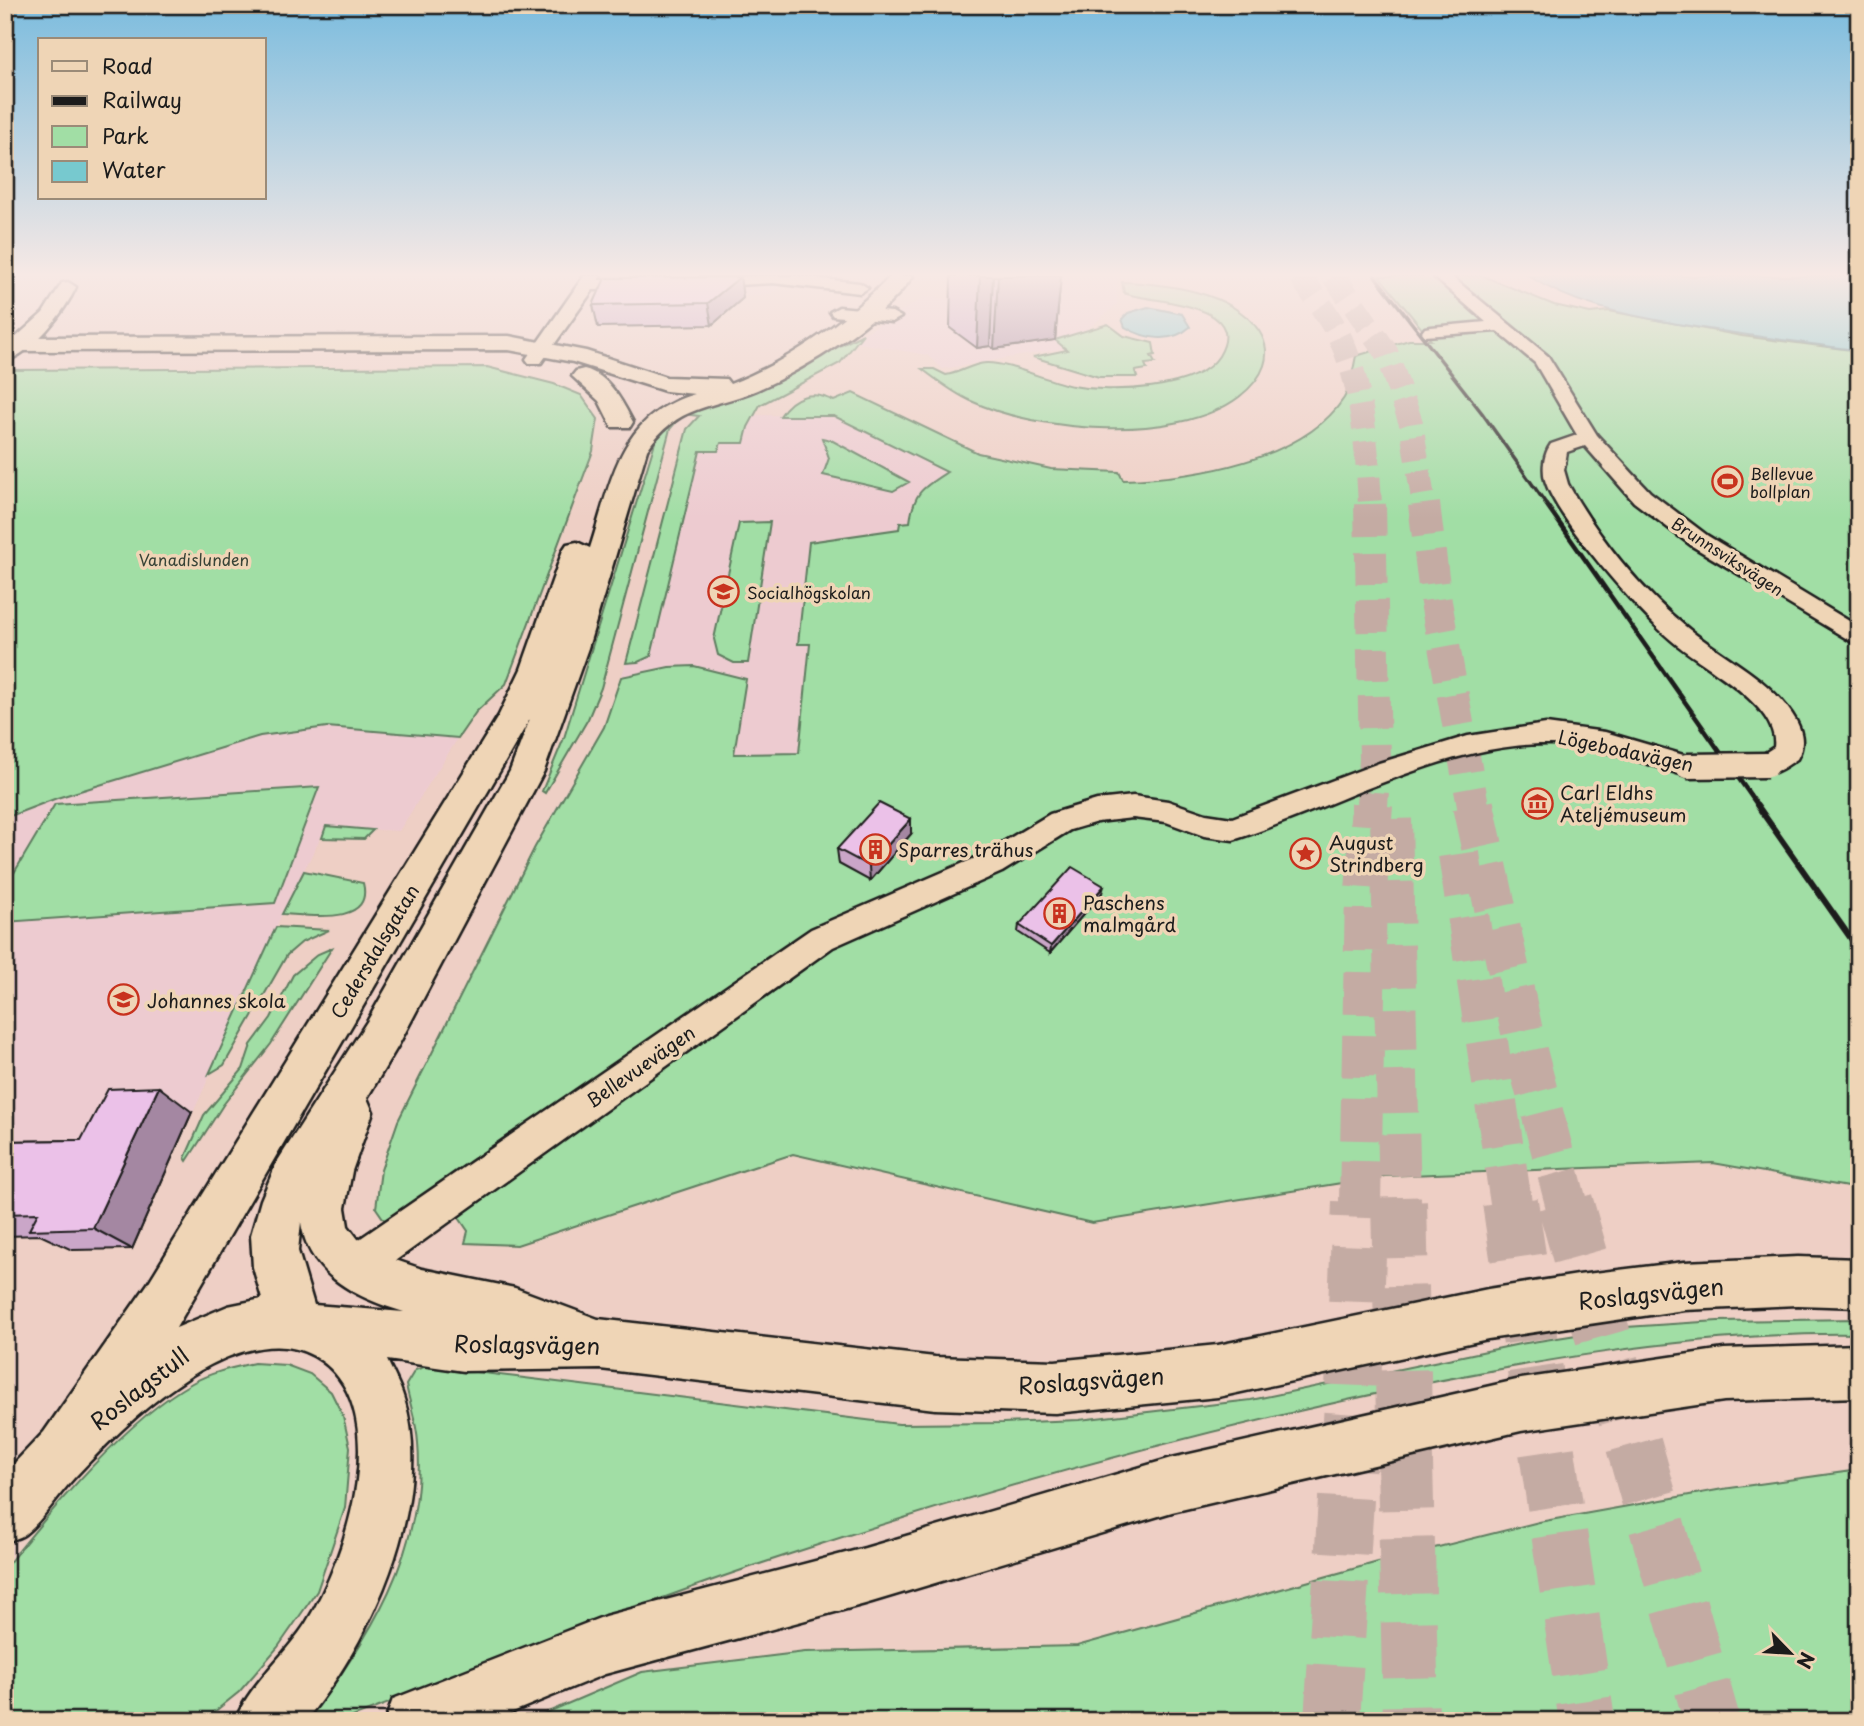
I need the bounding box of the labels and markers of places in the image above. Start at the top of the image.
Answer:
place label: Bellevue bollplan [1750,461,1814,503]
sports icon: Bellevue bollplan [1710,465,1744,499]
school or university icon: Socialhögskolan [707,575,741,609]
place label: Socialhögskolan [747,580,871,604]
place label: Carl Eldhs Ateljémuseum [1560,778,1687,828]
museum icon: Carl Eldhs Ateljémuseum [1520,786,1554,820]
place label: August Strindberg [1329,828,1424,878]
building icon: Sparres trähus [858,832,892,866]
place label: Sparres trähus [898,835,1034,863]
place icon: August Strindberg [1289,836,1323,870]
place label: Paschens malmgård [1083,888,1176,938]
building icon: Paschens malmgård [1043,896,1077,930]
school or university icon: Johannes skola [107,983,141,1017]
place label: Johannes skola [147,986,286,1014]

